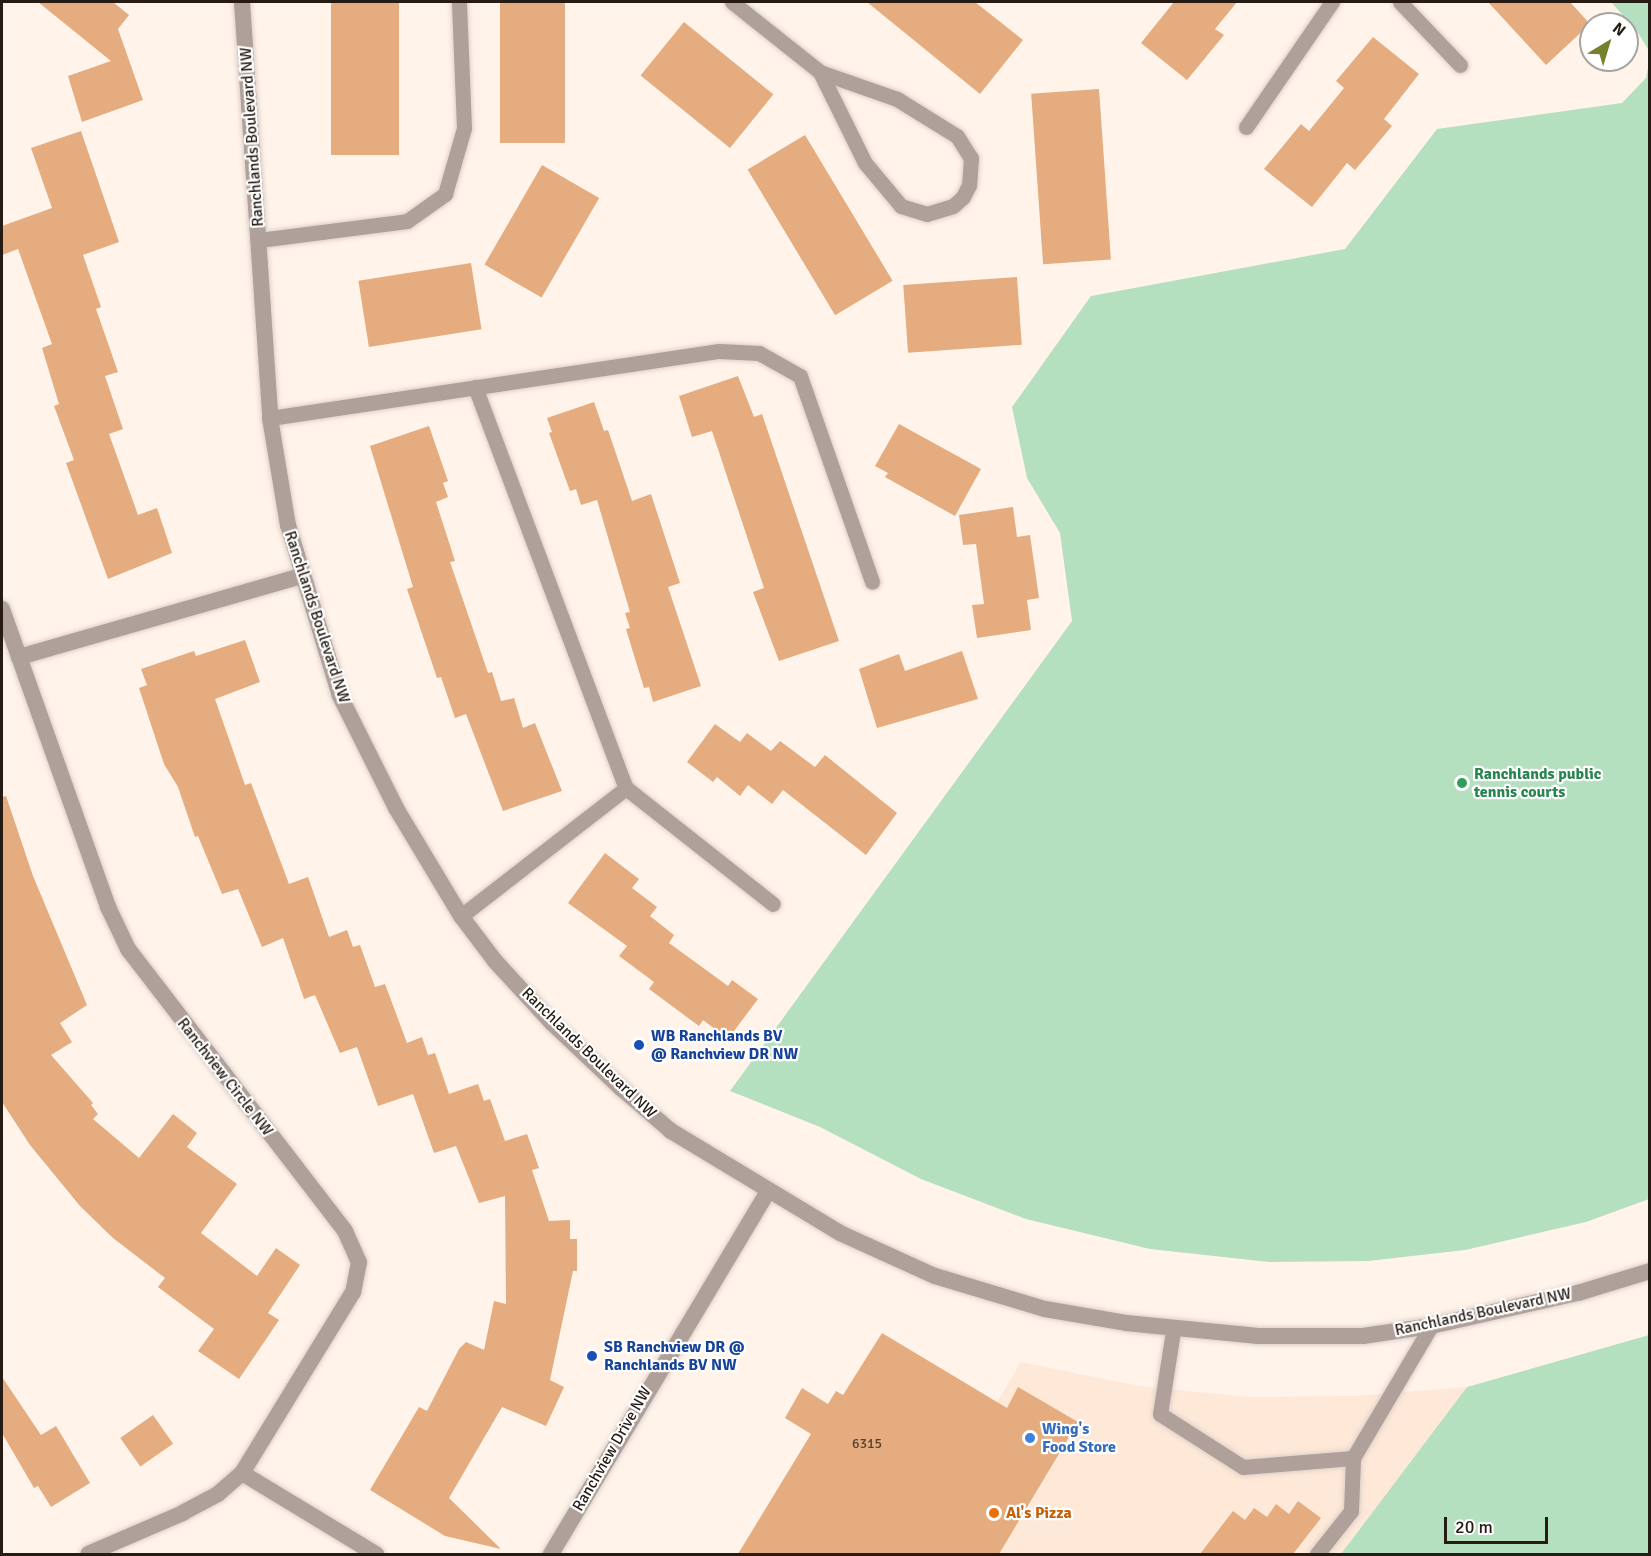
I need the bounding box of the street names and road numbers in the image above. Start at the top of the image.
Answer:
street label: Ranchlands Boulevard NW [236,47,268,227]
street label: Ranchlands Boulevard NW [280,529,354,705]
street label: Ranchlands Boulevard NW [518,984,660,1122]
street label: Ranchview Circle NW [173,1014,277,1140]
street label: Ranchlands Boulevard NW [1393,1284,1573,1340]
street label: Ranchview Drive NW [569,1383,655,1515]

